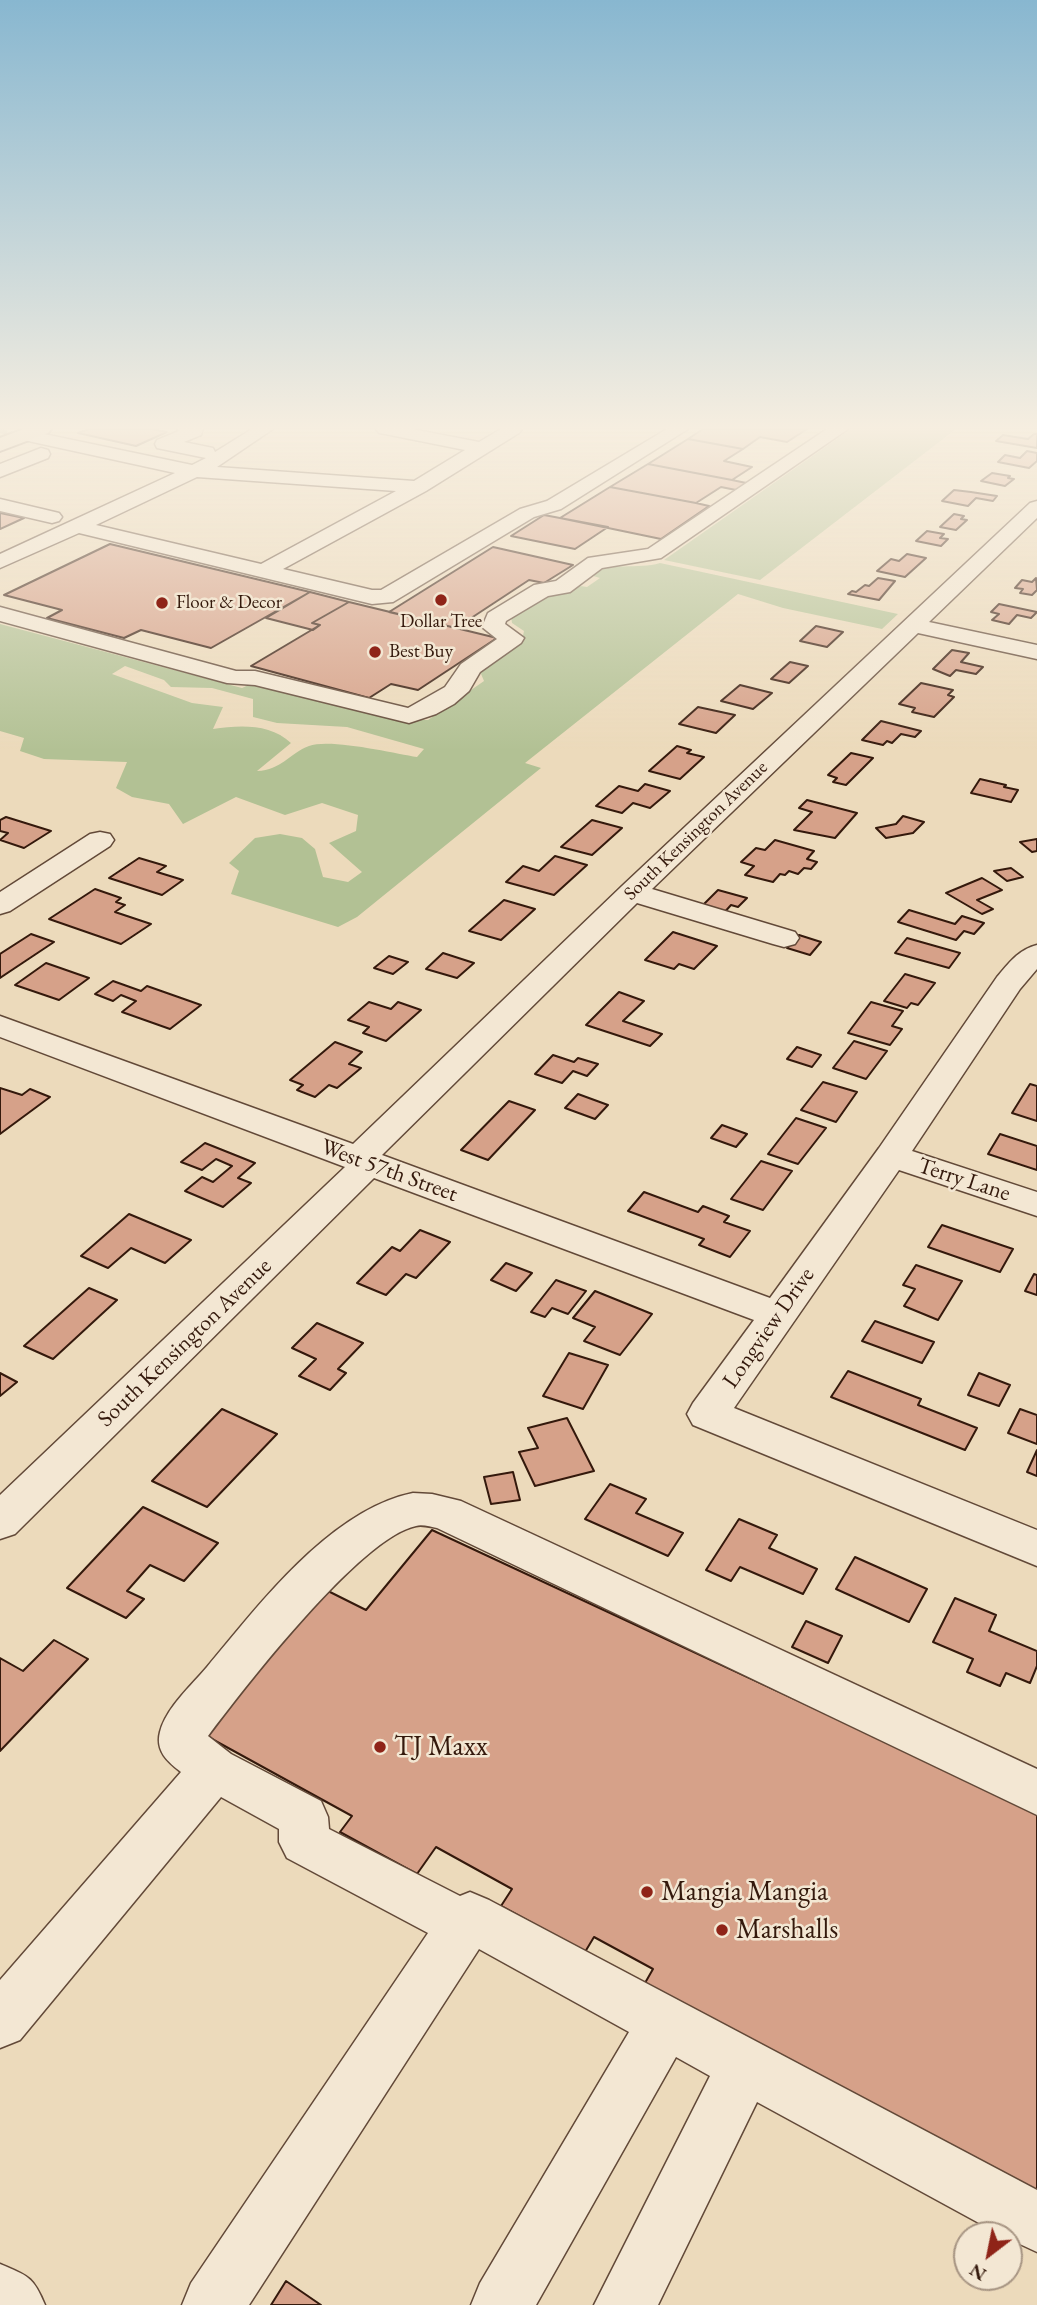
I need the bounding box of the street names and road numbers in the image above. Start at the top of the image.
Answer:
street label: South Kensington Avenue [619,756,773,906]
street label: West 57th Street [317,1134,461,1208]
street label: Terry Lane [914,1152,1014,1208]
street label: South Kensington Avenue [92,1253,278,1433]
street label: Longview Drive [717,1262,821,1394]

